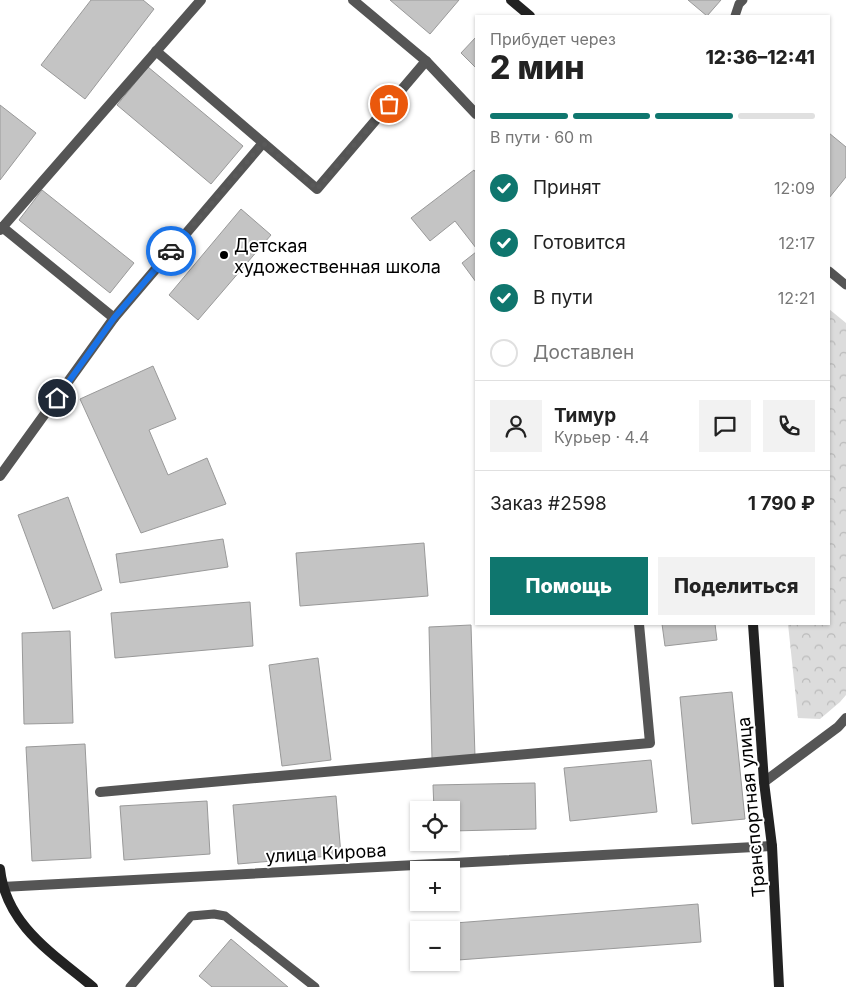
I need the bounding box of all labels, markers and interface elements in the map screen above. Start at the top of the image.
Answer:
text: Прибудет через [490,29,616,49]
text: 12:36–12:41 [705,46,815,69]
text: 2 мин [490,48,585,87]
pin [368,83,410,125]
icon: bag [375,90,403,118]
text: В пути · 60 m [490,127,593,147]
icon: check [490,174,518,202]
text: Принят [533,176,601,199]
text: 12:09 [774,178,815,198]
courier [146,226,196,276]
icon: check [490,229,518,257]
text: Готовится [533,231,626,254]
text: 12:17 [779,233,815,253]
place label: Детская художественная школа [234,235,441,277]
icon: car [157,237,185,265]
marker: Детская художественная школа [218,249,230,261]
icon: check [490,284,518,312]
text: В пути [533,286,593,309]
text: 12:21 [778,288,815,308]
text: Доставлен [533,341,634,364]
pin [36,377,78,419]
icon: home [43,384,71,412]
button: person [490,400,542,452]
button: chat [699,400,751,452]
button: phone [763,400,815,452]
text: Тимур [554,404,616,427]
text: Курьер · 4.4 [554,427,649,447]
text: Заказ #2598 [490,492,607,515]
text: 1 790 ₽ [748,492,815,515]
button: Помощь [490,557,648,615]
button: Поделиться [658,557,815,615]
street label: Транспортная улица [733,716,769,898]
map controls [410,801,460,971]
button: locate [410,801,460,851]
street label: улица Кирова [265,839,387,867]
button: + [410,861,460,911]
button: − [410,921,460,971]

